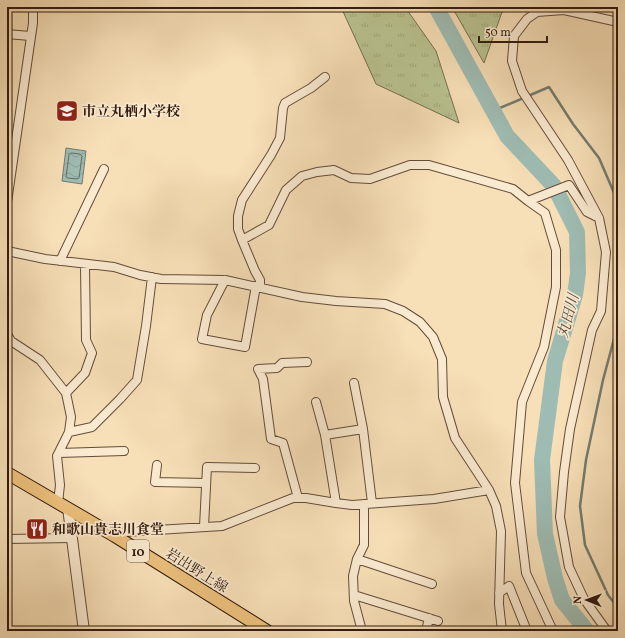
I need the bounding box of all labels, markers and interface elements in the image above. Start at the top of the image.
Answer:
scale bar [479,18,547,44]
text: 50 m [485,25,511,41]
school or university icon: 市立丸栖小学校 [54,98,80,124]
place label: 市立丸栖小学校 [82,103,180,122]
water label: 丸田川 [553,290,586,341]
restaurant icon: 和歌山貴志川食堂 [24,516,50,542]
place label: 和歌山貴志川食堂 [52,521,164,540]
road number: 10 [127,540,149,562]
street label: 岩出野上線 [161,545,231,598]
north arrow [567,580,607,620]
text: N [571,596,586,604]

